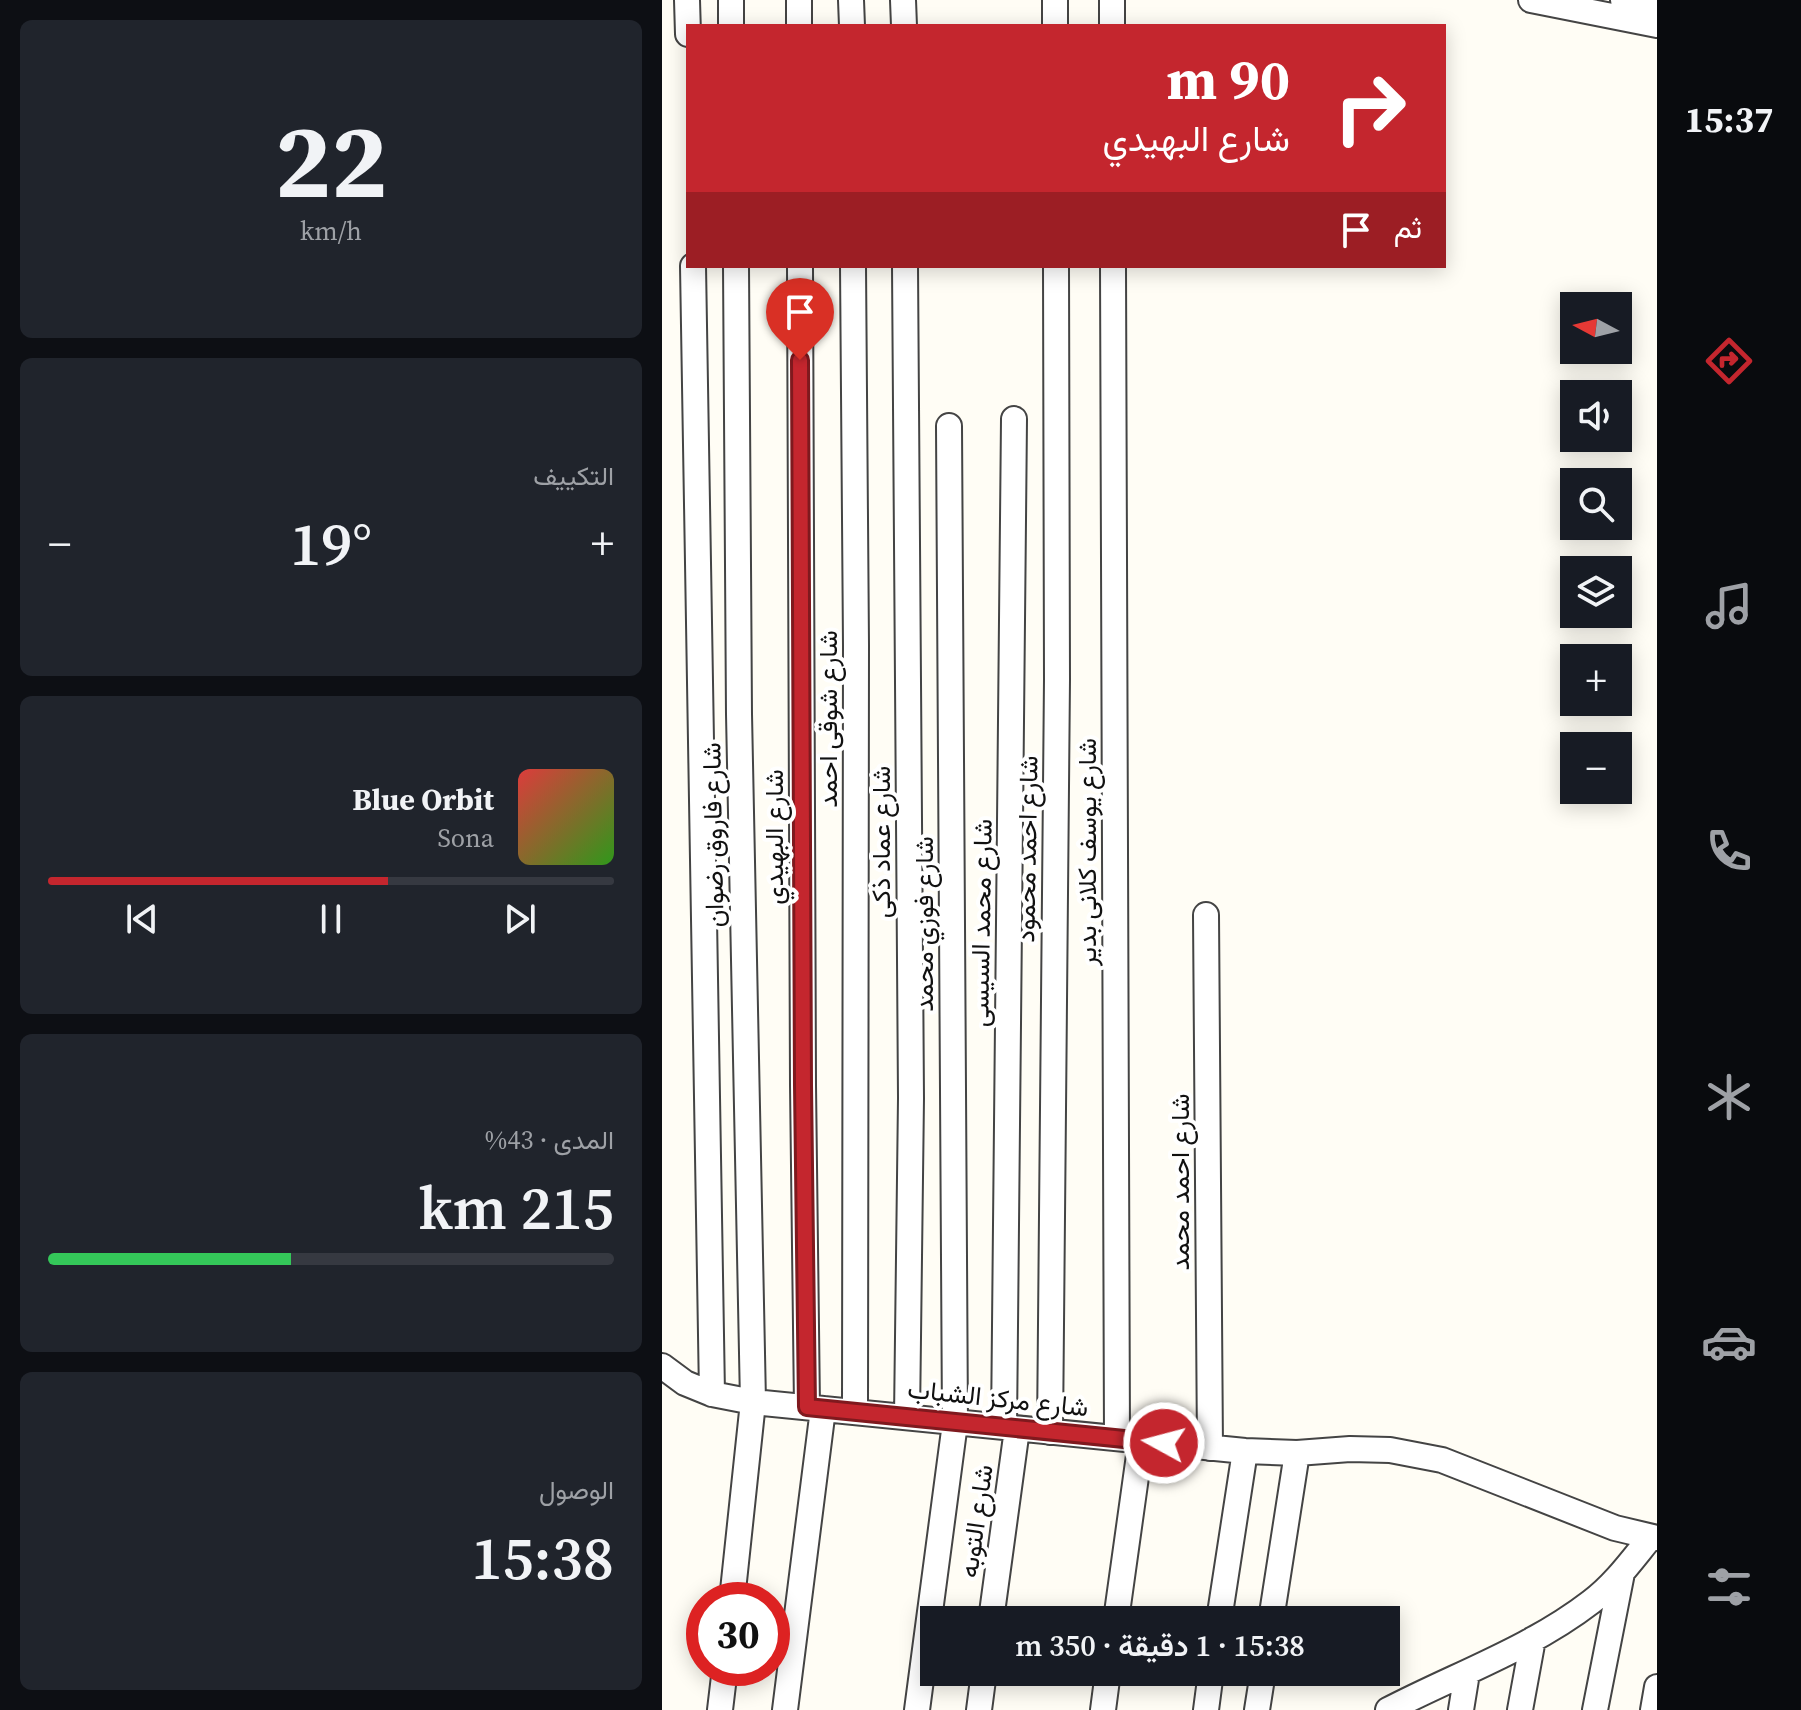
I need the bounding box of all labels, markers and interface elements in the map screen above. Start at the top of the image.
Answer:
text: 90 m [1167,41,1290,118]
icon: right [1318,56,1422,160]
text: 22 [275,89,387,232]
text: 15:37 [1685,95,1773,144]
text: شارع البهيدي [1102,114,1290,163]
text: ثم [1394,207,1422,248]
icon: arrive [1334,208,1378,252]
text: km/h [300,213,362,249]
pin [766,278,834,360]
icon: arrive [778,290,822,334]
north arrow [1560,292,1632,364]
map controls [1560,292,1632,804]
icon: directions [1701,333,1757,389]
button: sound [1560,380,1632,452]
text: التكييف [533,458,614,494]
button: search [1560,468,1632,540]
text: 19° [290,503,372,585]
text: − [48,513,71,574]
text: + [591,513,614,574]
button: layers [1560,556,1632,628]
icon: music [1701,578,1757,634]
street label: شارع شوقى احمد [810,630,846,808]
button: + [1560,644,1632,716]
button: − [1560,732,1632,804]
street label: شارع يوسف كلانى بدير [1069,738,1105,967]
street label: شارع فاروق رضوان [693,742,733,928]
street label: شارع احمد محمود [1007,755,1047,943]
street label: شارع عماد ذكى [863,766,899,918]
street label: شارع البهيدي [756,769,795,905]
text: Blue Orbit [352,779,494,820]
street label: شارع محمد السيسى [961,818,1001,1028]
text: Sona [437,820,494,856]
icon: phone [1701,823,1757,879]
street label: شارع فوزي محمد [906,836,945,1012]
icon: previous [120,897,164,941]
icon: pause [309,897,353,941]
icon: next [498,897,542,941]
icon: climate [1701,1069,1757,1125]
street label: شارع احمد محمد [1162,1094,1198,1270]
text: المدى · 43% [485,1122,614,1158]
text: 215 km [418,1167,614,1249]
icon: car [1701,1314,1757,1370]
street label: شارع مركز الشباب [906,1371,1090,1425]
position arrow [1122,1401,1206,1485]
street label: شارع التوبه [950,1462,1002,1580]
text: الوصول [539,1472,614,1508]
text: 15:38 [471,1517,614,1599]
icon: filters [1701,1559,1757,1615]
speed limit sign: 30 [686,1582,790,1686]
text: 15:38 · 1 دقيقة · 350 m [1015,1625,1305,1666]

